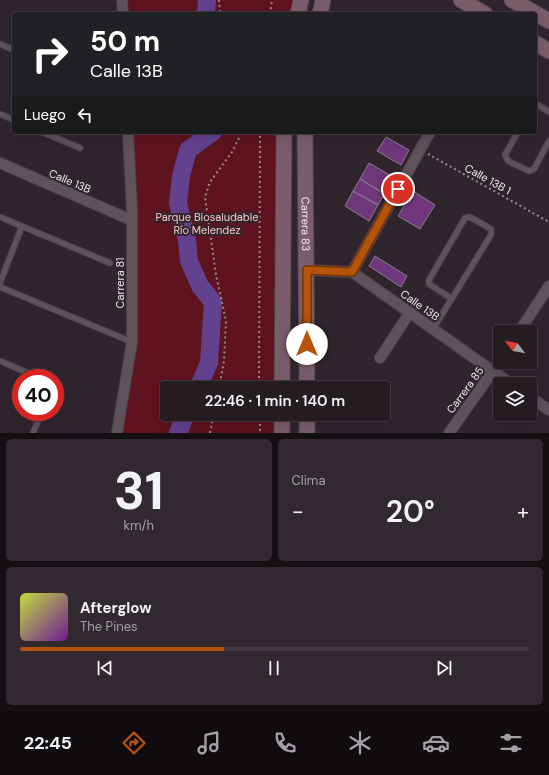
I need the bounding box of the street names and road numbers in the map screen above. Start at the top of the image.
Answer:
street label: Calle 13B 1 [462,161,514,197]
street label: Calle 13B [47,166,94,196]
street label: Carrera 83 [299,197,313,251]
street label: Carrera 81 [113,258,127,308]
street label: Calle 13B [398,286,443,324]
street label: Carrera 85 [443,364,487,416]

